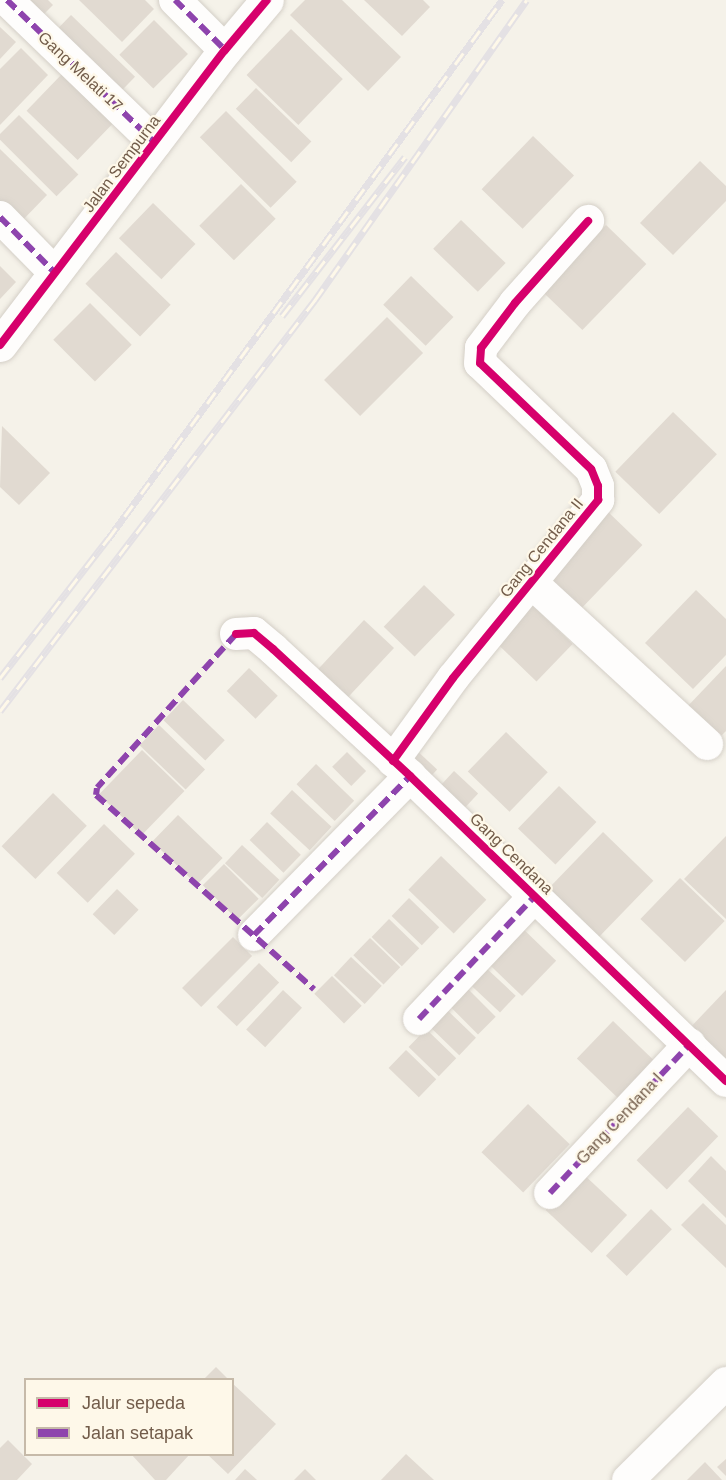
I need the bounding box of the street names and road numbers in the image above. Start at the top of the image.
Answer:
street label: Gang Melati 17 [34,28,126,116]
street label: Jalan Sempurna [79,112,165,216]
street label: Gang Cendana II [496,495,588,601]
street label: Gang Cendana [465,809,557,899]
street label: Gang Cendana I [573,1070,667,1168]

